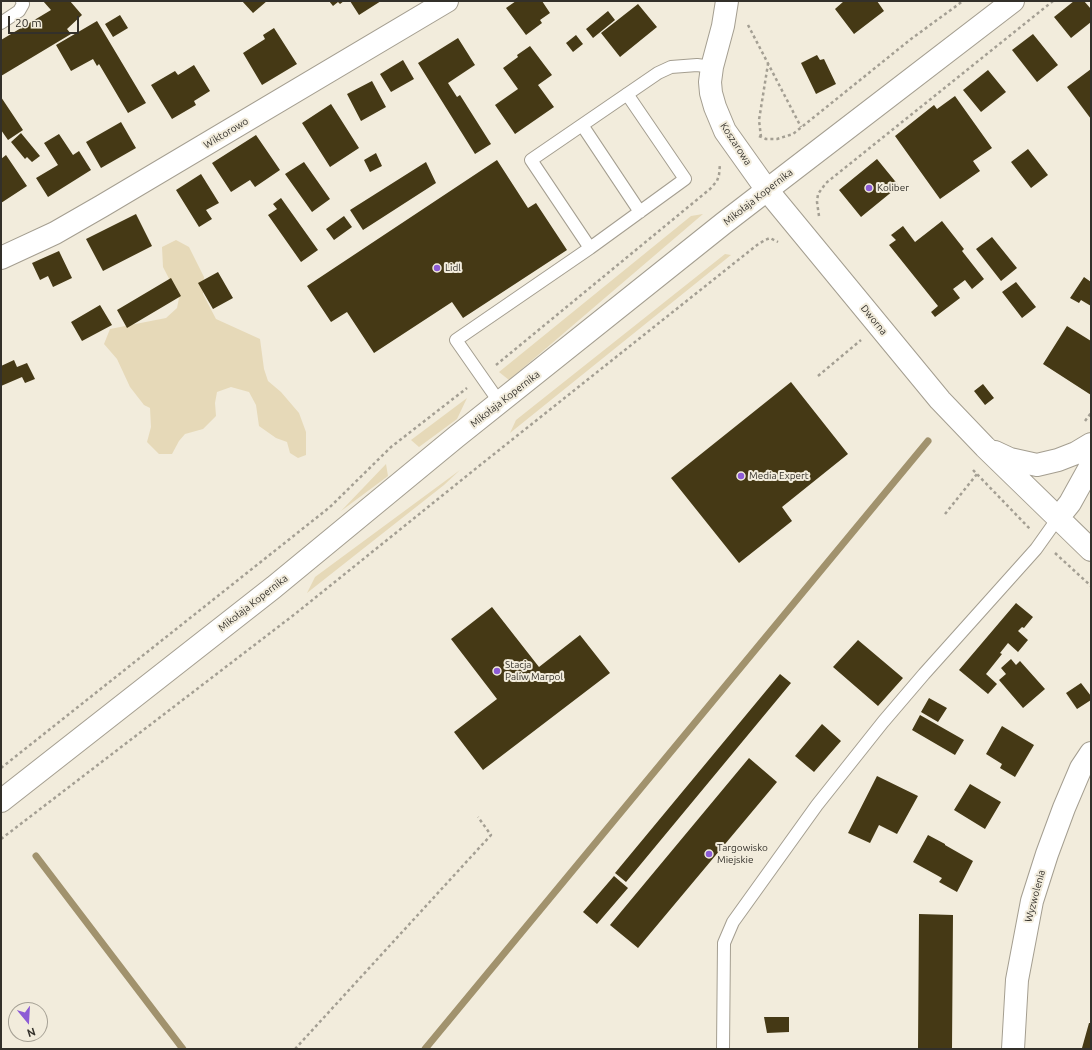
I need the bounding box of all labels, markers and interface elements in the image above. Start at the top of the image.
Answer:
scale bar [10,8,81,34]
text: 20 m [15,16,42,29]
street label: Wiktorowo [202,115,250,151]
street label: Koszarowa [718,120,754,168]
street label: Mikołaja Kopernika [721,166,795,228]
place label: Koliber [877,182,909,194]
marker: Koliber [864,183,874,193]
place label: Lidl [445,262,461,274]
marker: Lidl [432,263,442,273]
street label: Dworna [858,303,890,337]
street label: Mikołaja Kopernika [468,368,542,430]
place label: Media Expert [749,470,809,482]
marker: Media Expert [736,471,746,481]
street label: Mikołaja Kopernika [216,572,290,634]
place label: Stacja Paliw Marpol [505,659,563,682]
marker: Stacja Paliw Marpol [492,666,502,676]
place label: Targowisko Miejskie [717,842,768,866]
marker: Targowisko Miejskie [704,849,714,859]
street label: Wyzwolenia [1022,869,1048,923]
north arrow [8,1002,48,1042]
text: N [26,1025,37,1039]

